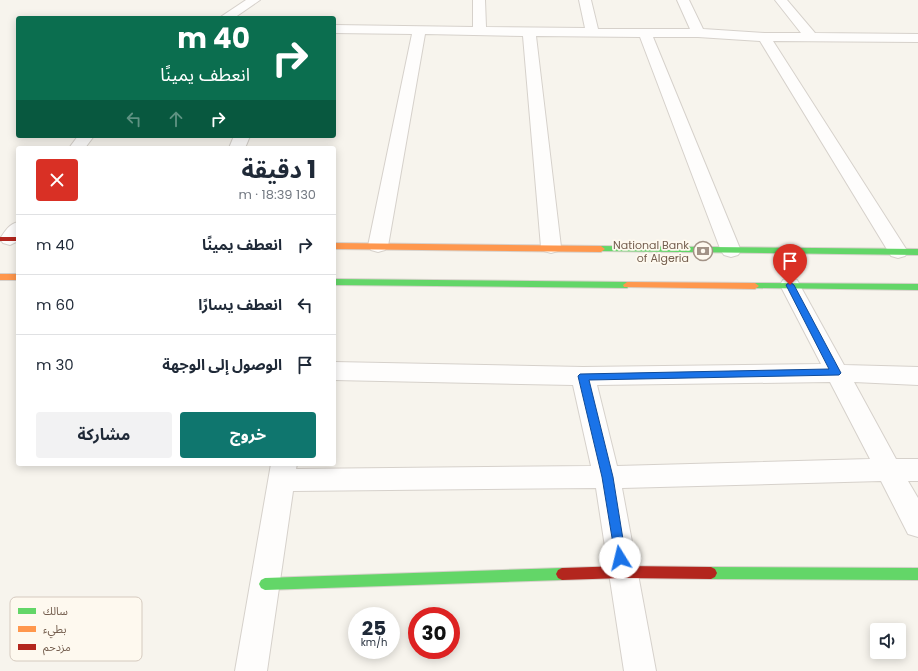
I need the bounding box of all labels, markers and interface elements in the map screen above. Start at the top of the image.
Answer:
text: 40 m [177,19,250,58]
icon: right [264,32,316,84]
text: انعطف يمينًا [160,62,250,87]
icon: left [123,108,145,130]
icon: ahead [165,108,187,130]
icon: right [207,108,229,130]
text: 1 دقيقة [241,153,316,186]
button: close [36,159,78,201]
text: 130 m · 18:39 [238,185,316,204]
text: 40 m [36,234,74,255]
text: انعطف يمينًا [202,234,282,255]
icon: right [294,234,316,256]
place label: National Bank of Algeria [613,237,689,266]
bank icon: National Bank of Algeria [692,240,714,262]
pin [773,244,807,285]
icon: arrive [779,250,801,272]
text: 60 m [36,294,74,315]
text: انعطف يسارًا [198,294,282,315]
icon: left [294,294,316,316]
text: 30 m [36,354,74,375]
text: الوصول إلى الوجهة [162,354,282,375]
icon: arrive [294,354,316,376]
button: مشاركة [36,412,172,458]
button: خروج [180,412,316,458]
position arrow [599,537,641,579]
legend [10,597,142,661]
text: سالك [43,603,68,619]
speed limit sign: 30 [408,607,460,659]
text: 25 [362,614,386,642]
text: بطيء [43,621,66,639]
map controls [870,623,906,659]
button: sound [870,623,906,659]
text: km/h [361,635,387,650]
text: مزدحم [43,639,71,656]

